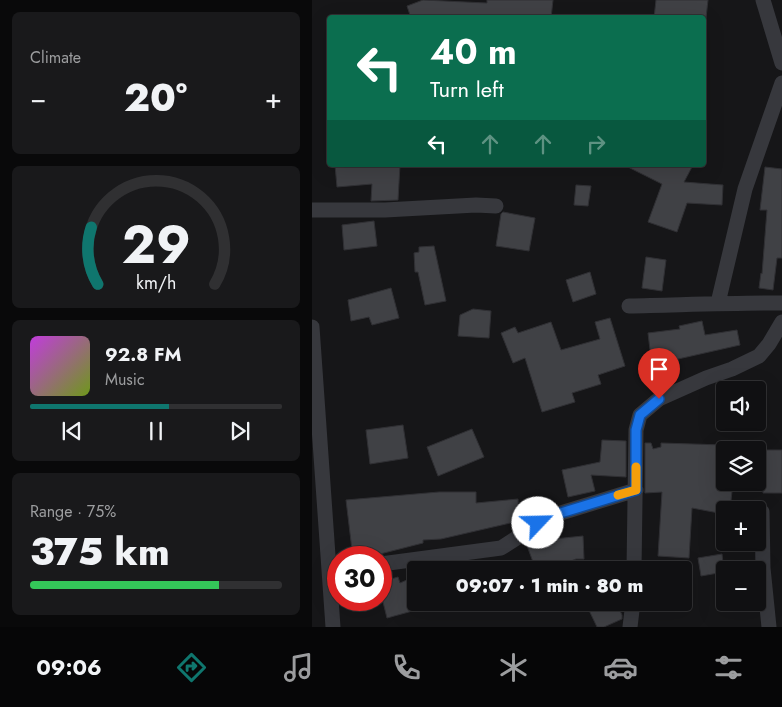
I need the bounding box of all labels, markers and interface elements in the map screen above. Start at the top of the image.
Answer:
text: 40 m [430,27,517,77]
icon: left [347,35,412,100]
text: Climate [30,46,81,69]
text: 20° [124,70,187,125]
text: Turn left [430,73,504,105]
text: − [30,78,47,119]
text: + [265,78,282,119]
icon: left [423,130,451,158]
icon: ahead [476,130,504,158]
icon: ahead [529,130,557,158]
icon: right [582,130,610,158]
text: 29 [122,207,190,283]
text: km/h [136,270,176,296]
text: 92.8 FM [105,341,181,368]
pin [638,348,680,399]
icon: arrive [645,355,673,383]
text: Music [105,368,145,391]
map controls [716,381,766,611]
button: sound [716,381,766,431]
icon: previous [58,417,86,445]
icon: pause [142,417,170,445]
icon: next [226,417,254,445]
button: layers [716,441,766,491]
position arrow [511,496,563,548]
text: Range · 75% [30,500,116,523]
button: + [716,501,766,551]
text: 375 km [30,524,170,579]
speed limit sign: 30 [327,546,392,611]
button: − [716,561,766,611]
text: 09:07 · 1 min · 80 m [456,572,643,599]
icon: directions [174,650,209,685]
icon: music [281,650,316,685]
icon: phone [389,650,424,685]
icon: climate [496,650,531,685]
icon: car [603,650,638,685]
icon: filters [711,650,746,685]
text: 09:06 [36,651,102,683]

